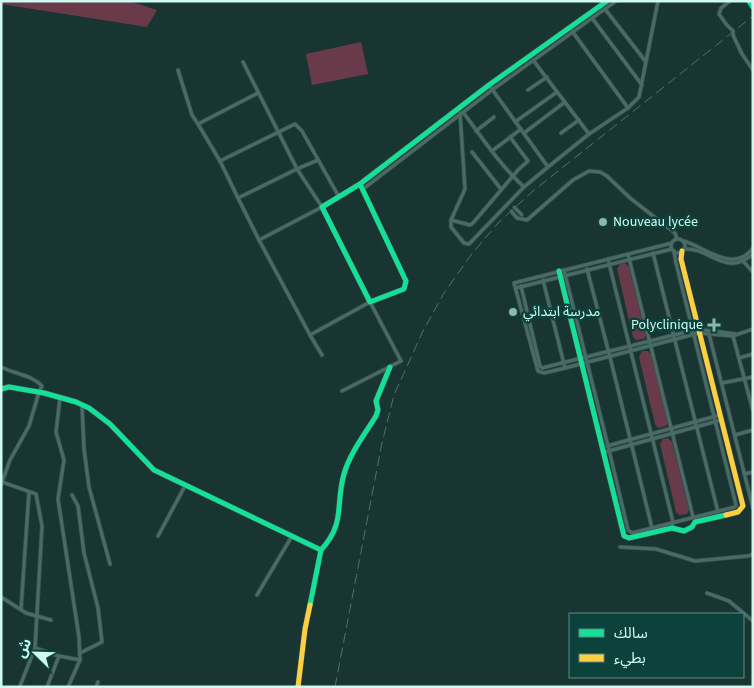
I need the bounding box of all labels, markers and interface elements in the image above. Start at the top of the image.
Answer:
place label: Nouveau lycée [613,212,698,232]
marker: Nouveau lycée [597,216,609,228]
place label: مدرسة ابتدائي [523,302,600,322]
marker: مدرسة ابتدائي [507,306,519,318]
place label: Polyclinique [631,315,703,335]
marker: Polyclinique [707,318,721,332]
legend [569,613,744,678]
text: سالك [614,623,648,644]
north arrow [10,628,60,678]
text: ش [11,636,37,661]
text: بطيء [614,648,646,669]

